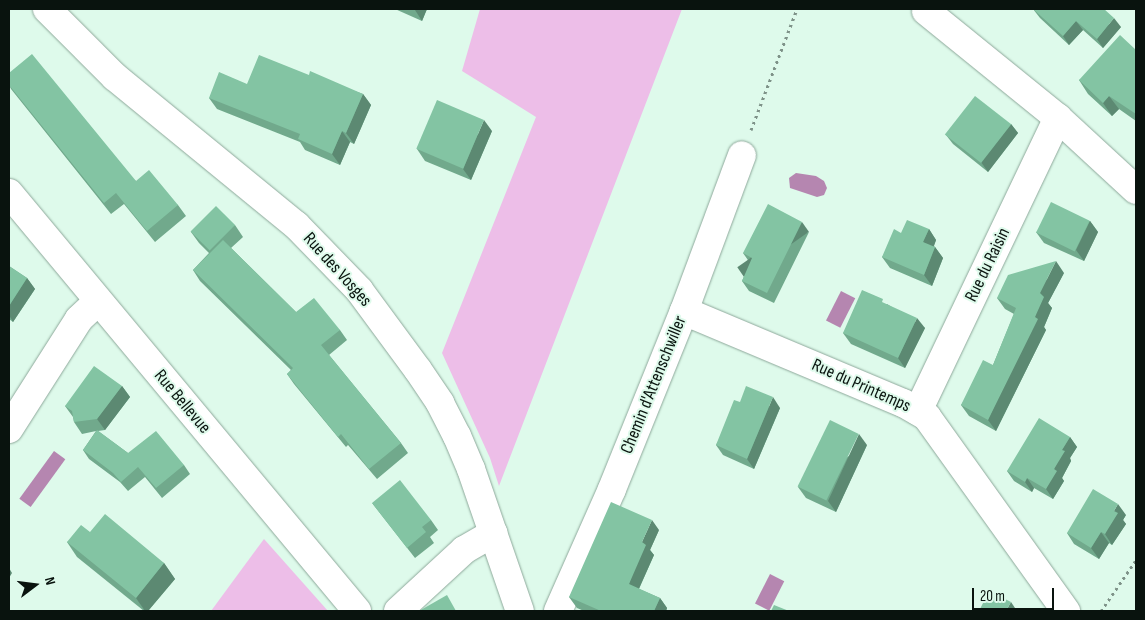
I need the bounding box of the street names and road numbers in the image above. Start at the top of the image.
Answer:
street label: Rue du Raisin [961,224,1015,306]
street label: Rue des Vosges [298,229,376,311]
street label: Chemin d'Attenschwiller [616,313,692,457]
street label: Rue du Printemps [808,355,914,417]
street label: Rue Bellevue [149,366,215,438]

